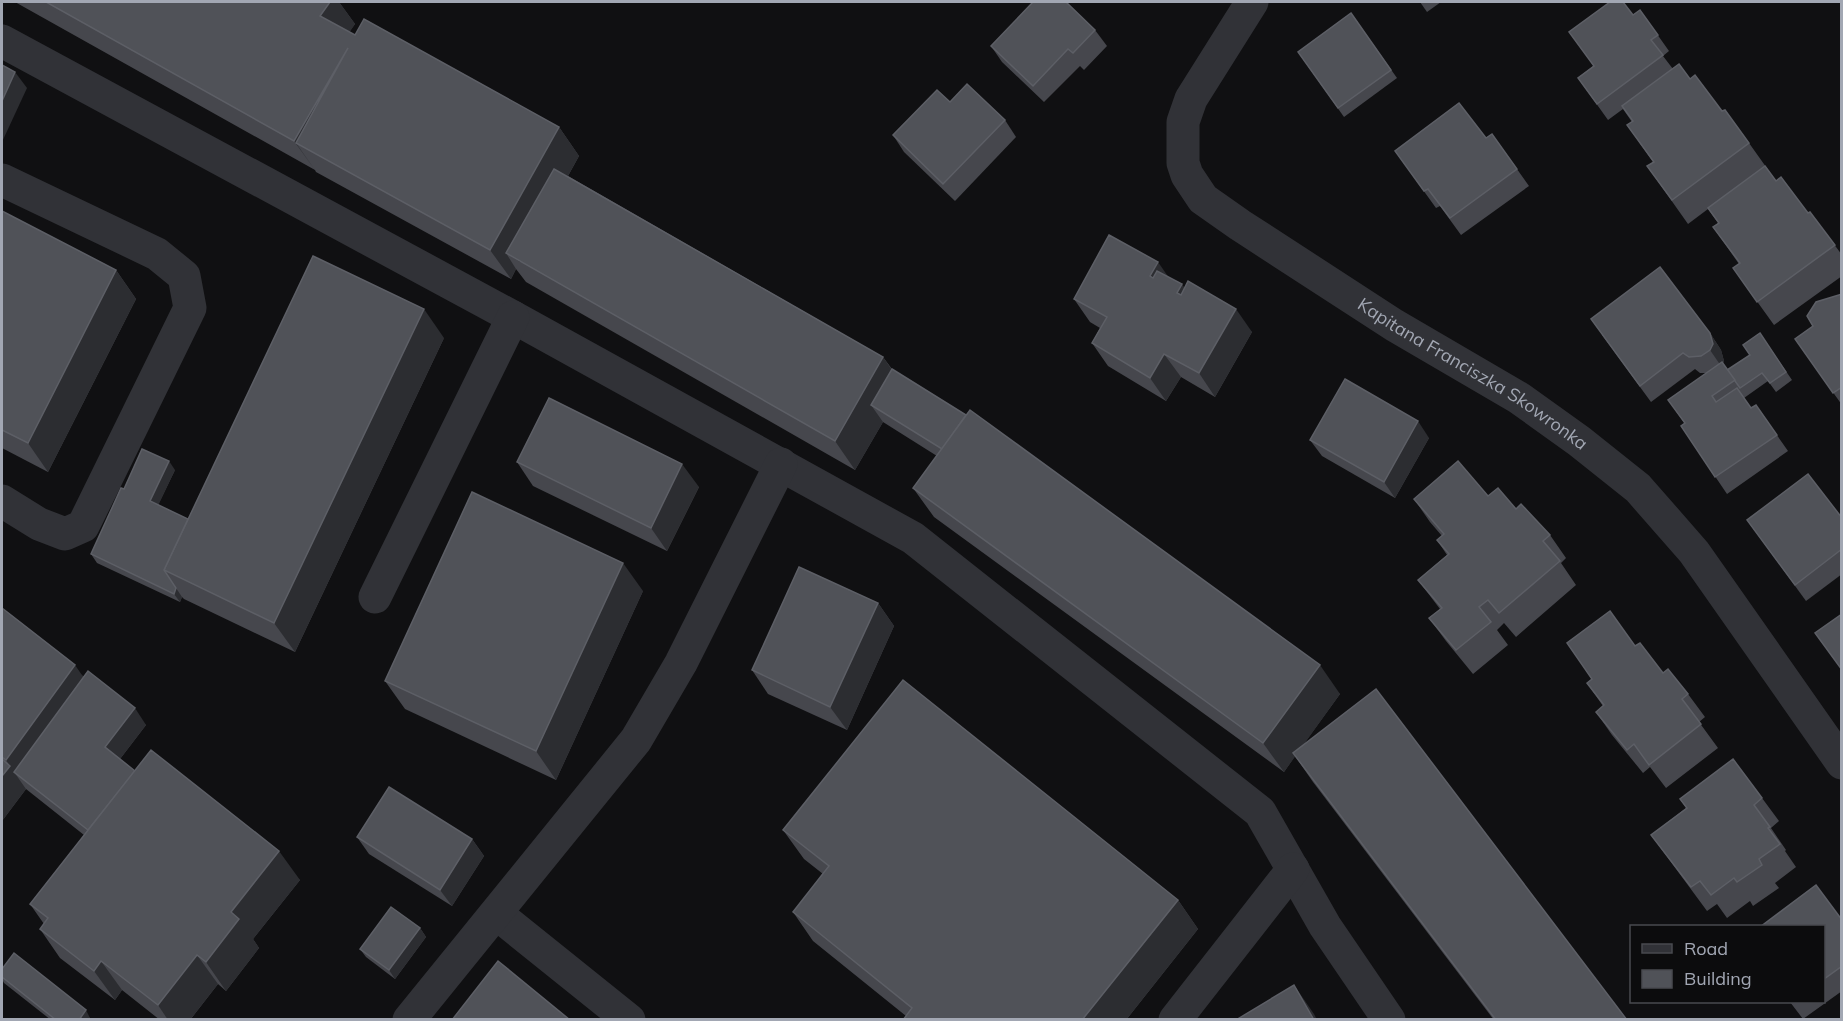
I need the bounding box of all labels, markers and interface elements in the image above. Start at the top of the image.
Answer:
street label: Kapitana Franciszka Skowronka [1353,293,1593,455]
legend [1630,925,1825,1003]
text: Road [1684,937,1728,960]
text: Building [1684,967,1752,990]

